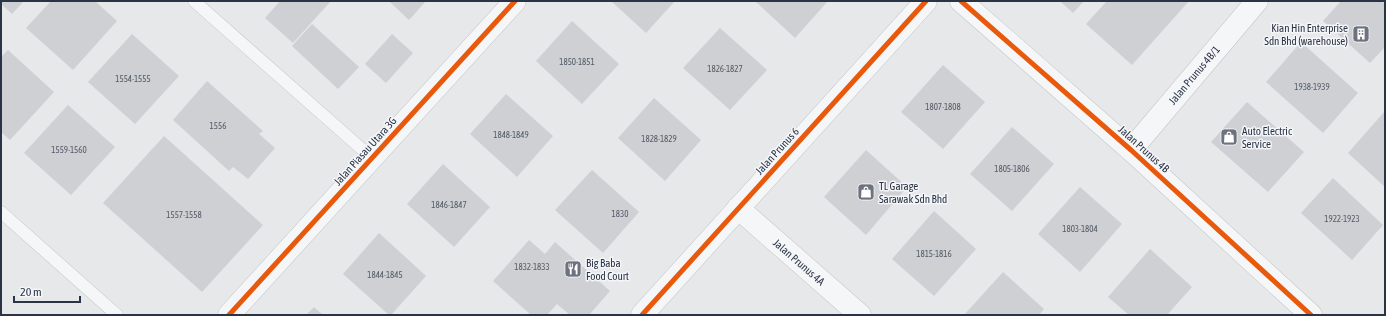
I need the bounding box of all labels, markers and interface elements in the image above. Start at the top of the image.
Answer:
place label: Kian Hin Enterprise Sdn Bhd (warehouse) [1264,22,1348,47]
building icon: Kian Hin Enterprise Sdn Bhd (warehouse) [1351,24,1371,44]
street label: Jalan Prunus 4B/1 [1166,43,1222,107]
house number: 1850-1851 [559,57,595,67]
house number: 1826-1827 [707,64,743,74]
house number: 1554-1555 [115,74,151,84]
house number: 1938-1939 [1294,82,1330,92]
house number: 1807-1808 [925,102,961,112]
street label: Jalan Piasau Utara 3G [331,114,399,188]
house number: 1556 [210,121,226,131]
street label: Jalan Prunus 4B [1116,123,1172,175]
street label: Jalan Prunus 6 [753,125,801,177]
place label: Auto Electric Service [1242,125,1293,150]
shop icon: Auto Electric Service [1219,127,1239,147]
house number: 1848-1849 [493,130,529,140]
house number: 1828-1829 [641,134,677,144]
house number: 1559-1560 [51,145,87,155]
house number: 1805-1806 [994,164,1030,174]
place label: TL Garage Sarawak Sdn Bhd [879,180,947,205]
shop icon: TL Garage Sarawak Sdn Bhd [856,182,876,202]
house number: 1846-1847 [431,200,467,210]
house number: 1830 [612,209,628,219]
house number: 1557-1558 [166,210,202,220]
house number: 1922-1923 [1324,214,1360,224]
house number: 1803-1804 [1062,224,1098,234]
street label: Jalan Prunus 4A [771,236,828,288]
house number: 1815-1816 [916,249,952,259]
place label: Big Baba Food Court [586,257,629,282]
restaurant icon: Big Baba Food Court [563,259,583,279]
house number: 1832-1833 [514,262,550,272]
house number: 1844-1845 [367,270,403,280]
scale bar [14,278,80,304]
text: 20 m [20,285,42,299]

